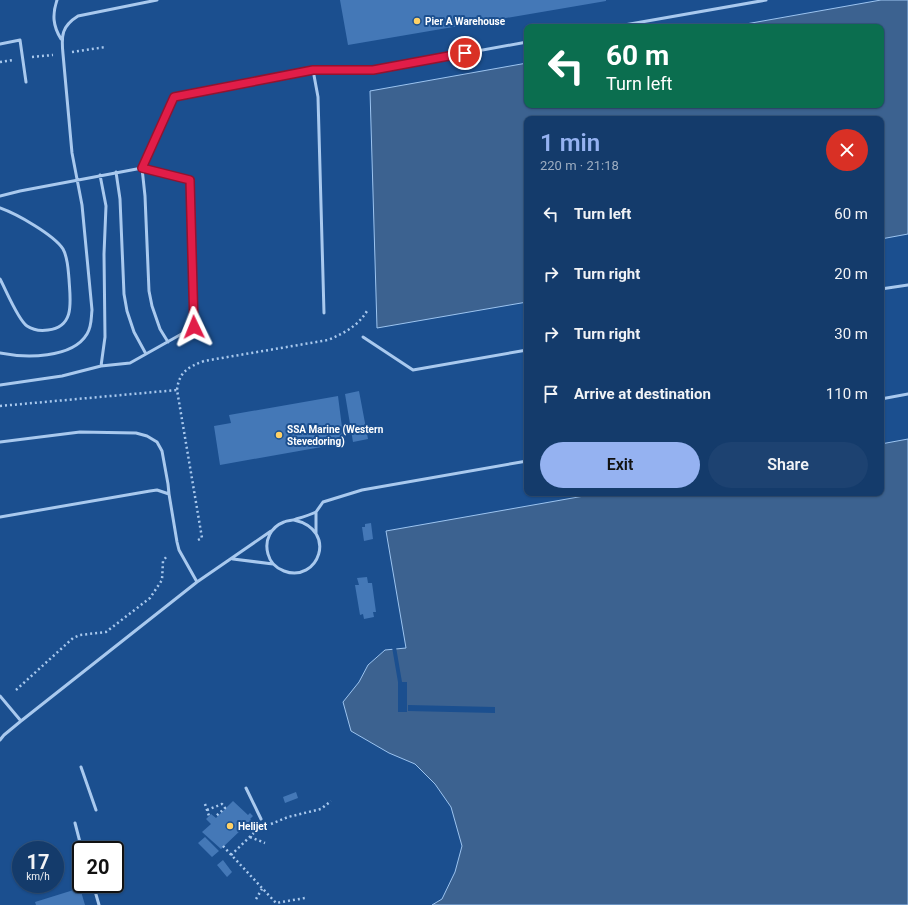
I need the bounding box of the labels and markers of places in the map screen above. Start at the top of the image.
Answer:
marker: Pier A Warehouse [412,16,422,26]
place label: Pier A Warehouse [425,16,506,27]
pin [448,36,482,70]
place label: SSA Marine (Western Stevedoring) [287,424,384,448]
marker: SSA Marine (Western Stevedoring) [274,430,284,440]
marker: Helijet [225,821,235,831]
place label: Helijet [238,821,268,832]

